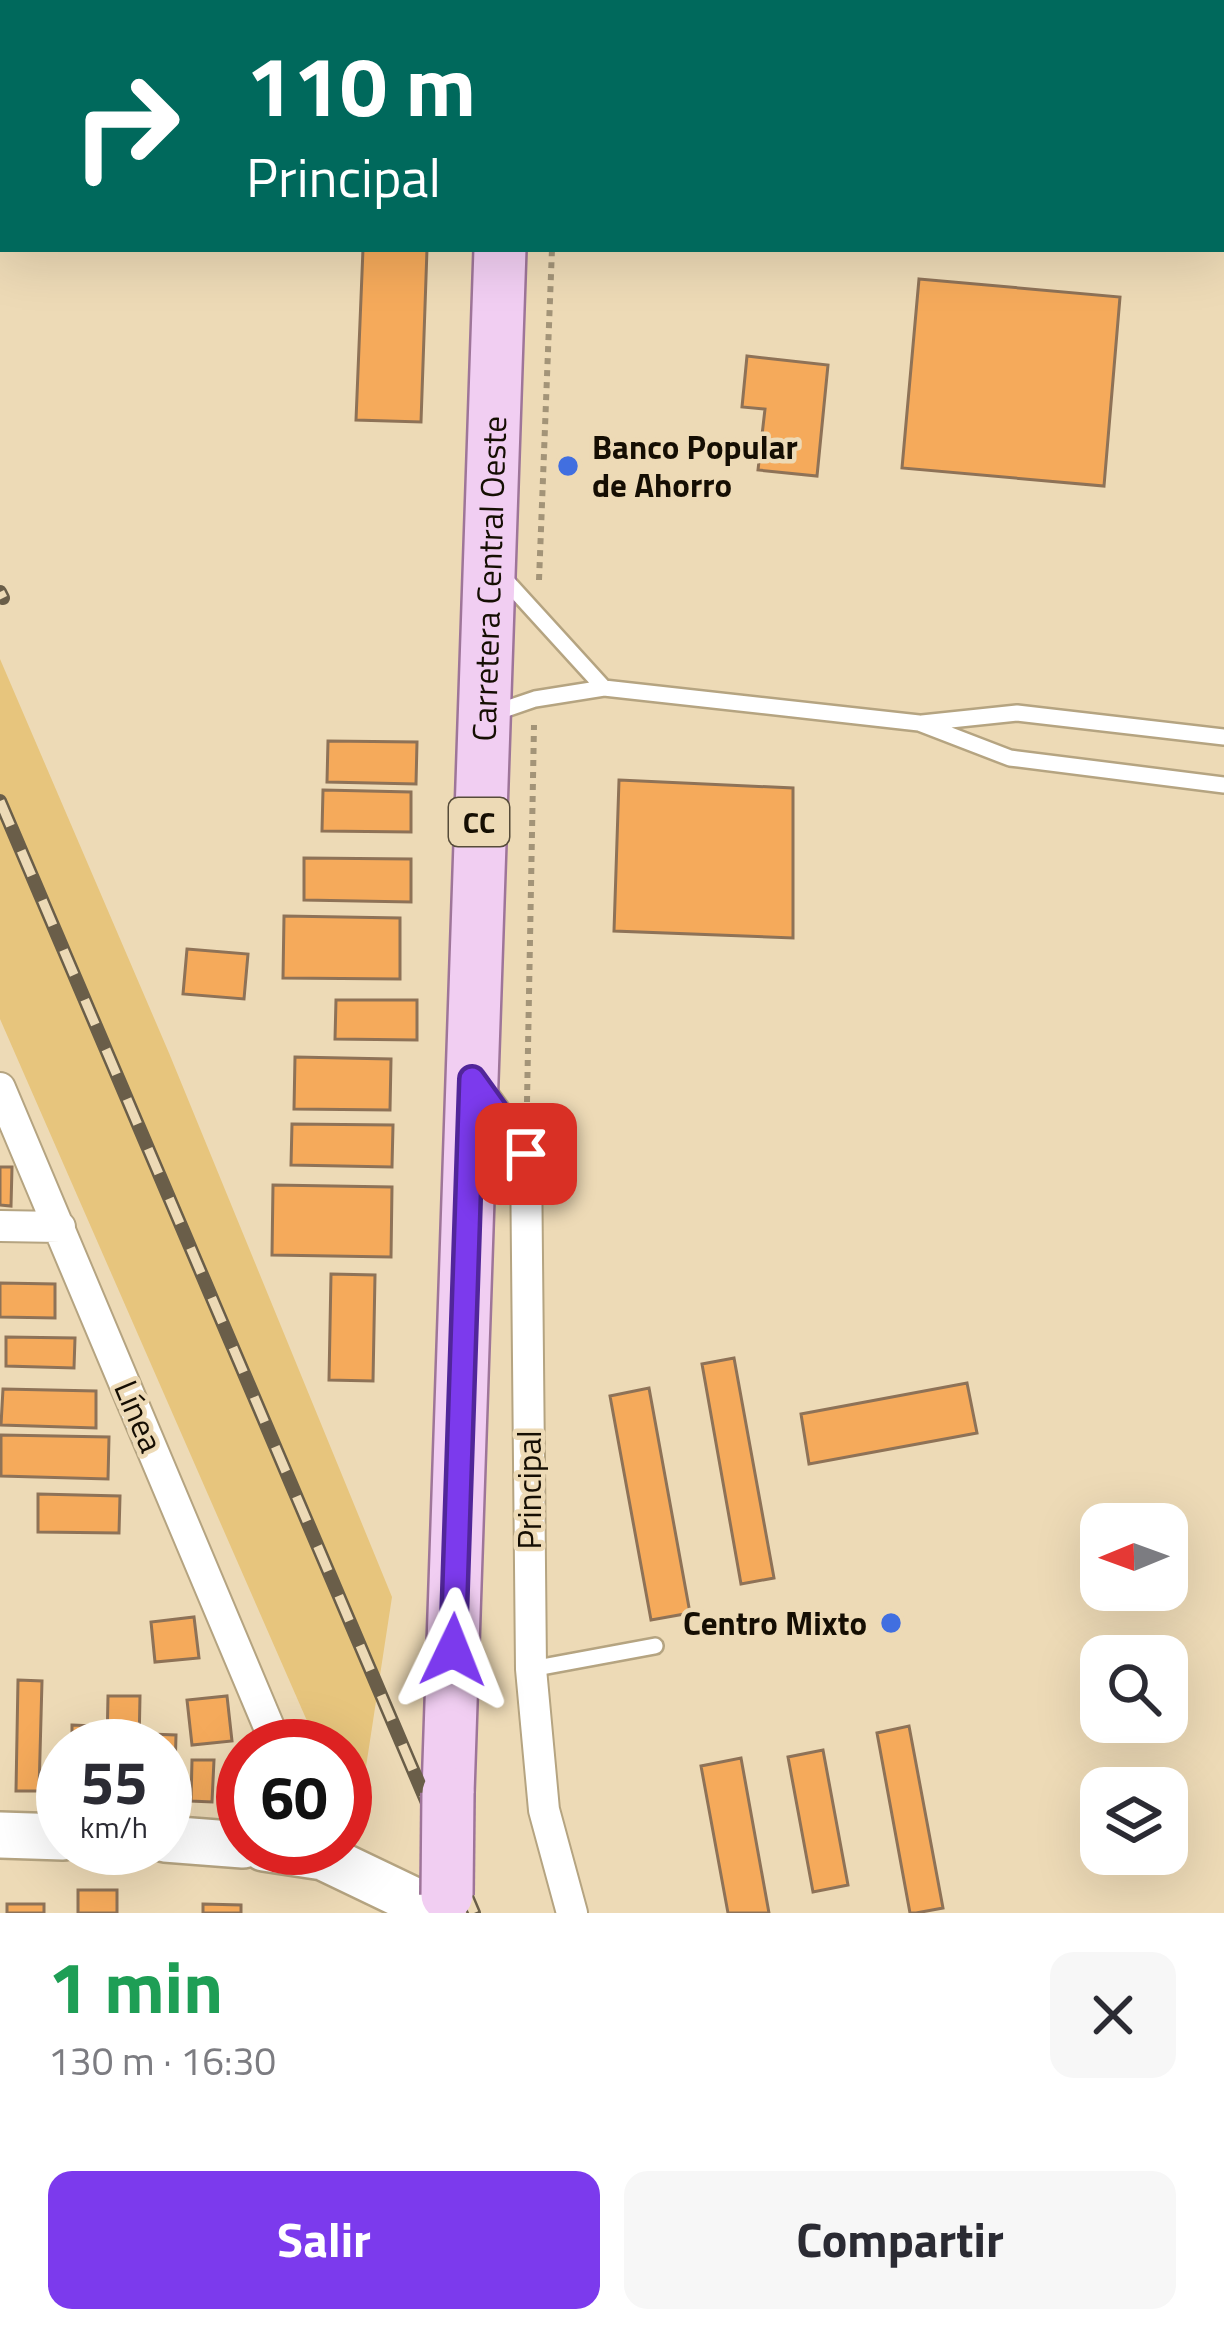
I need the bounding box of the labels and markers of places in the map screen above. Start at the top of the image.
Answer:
place label: Banco Popular de Ahorro [592,422,798,510]
marker: Banco Popular de Ahorro [555,453,581,479]
pin [475,1103,577,1205]
place label: Centro Mixto [683,1598,867,1648]
marker: Centro Mixto [878,1610,904,1636]

